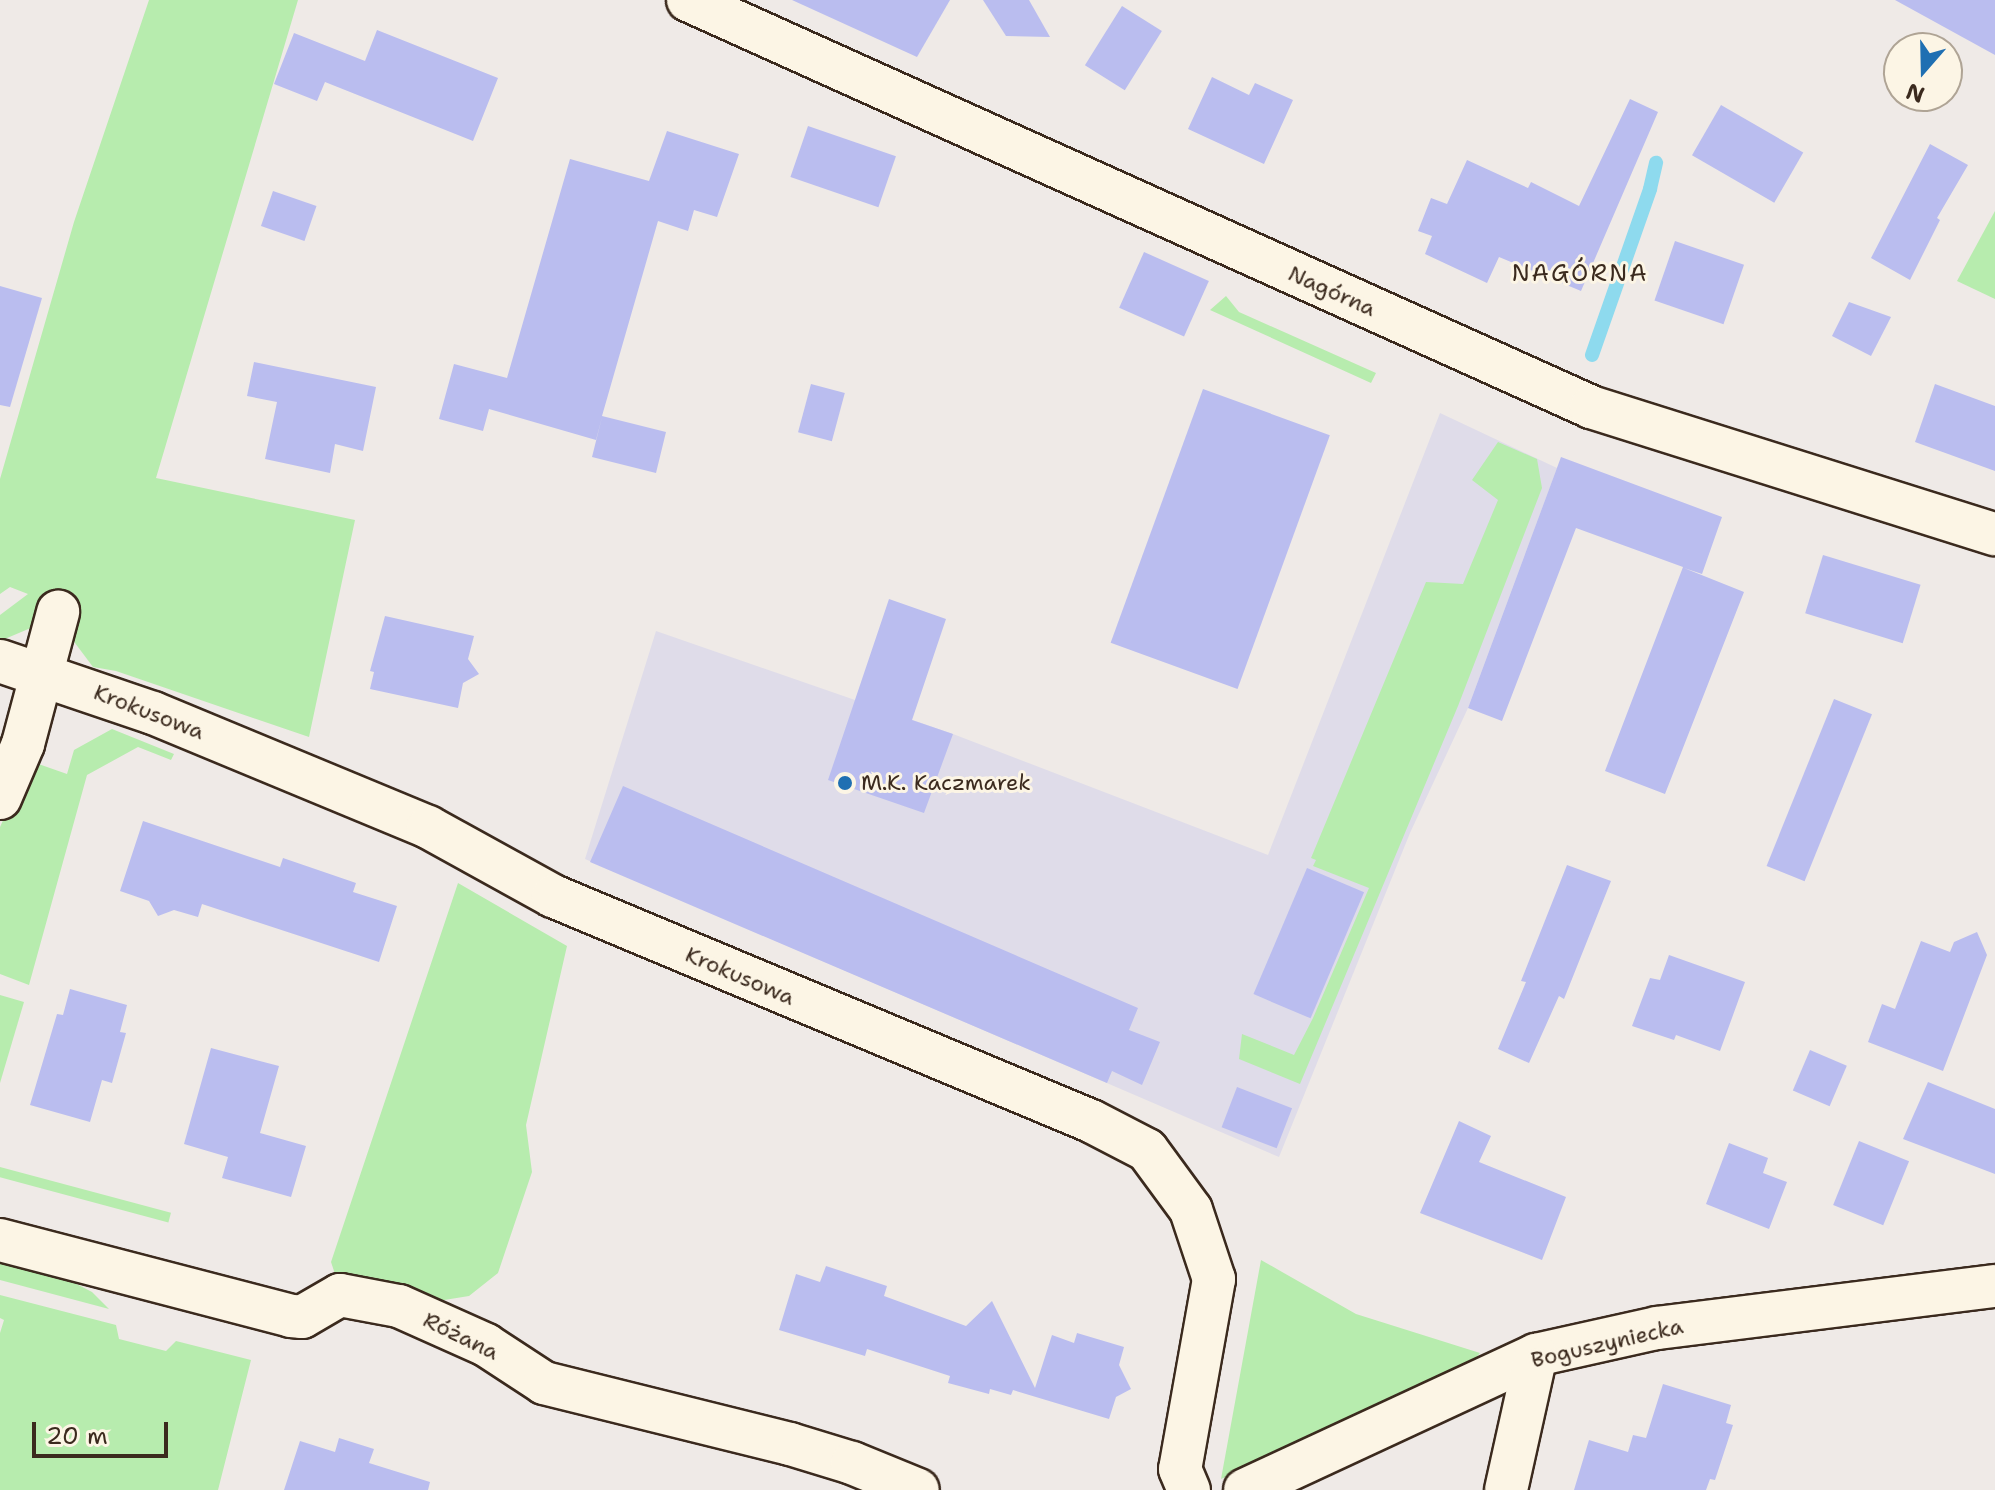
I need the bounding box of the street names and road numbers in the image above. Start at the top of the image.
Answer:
street label: Nagórna [1284,260,1380,322]
street label: Krokusowa [90,679,208,745]
street label: Krokusowa [681,941,799,1011]
street label: Różana [419,1306,503,1366]
street label: Boguszyniecka [1528,1313,1686,1373]

